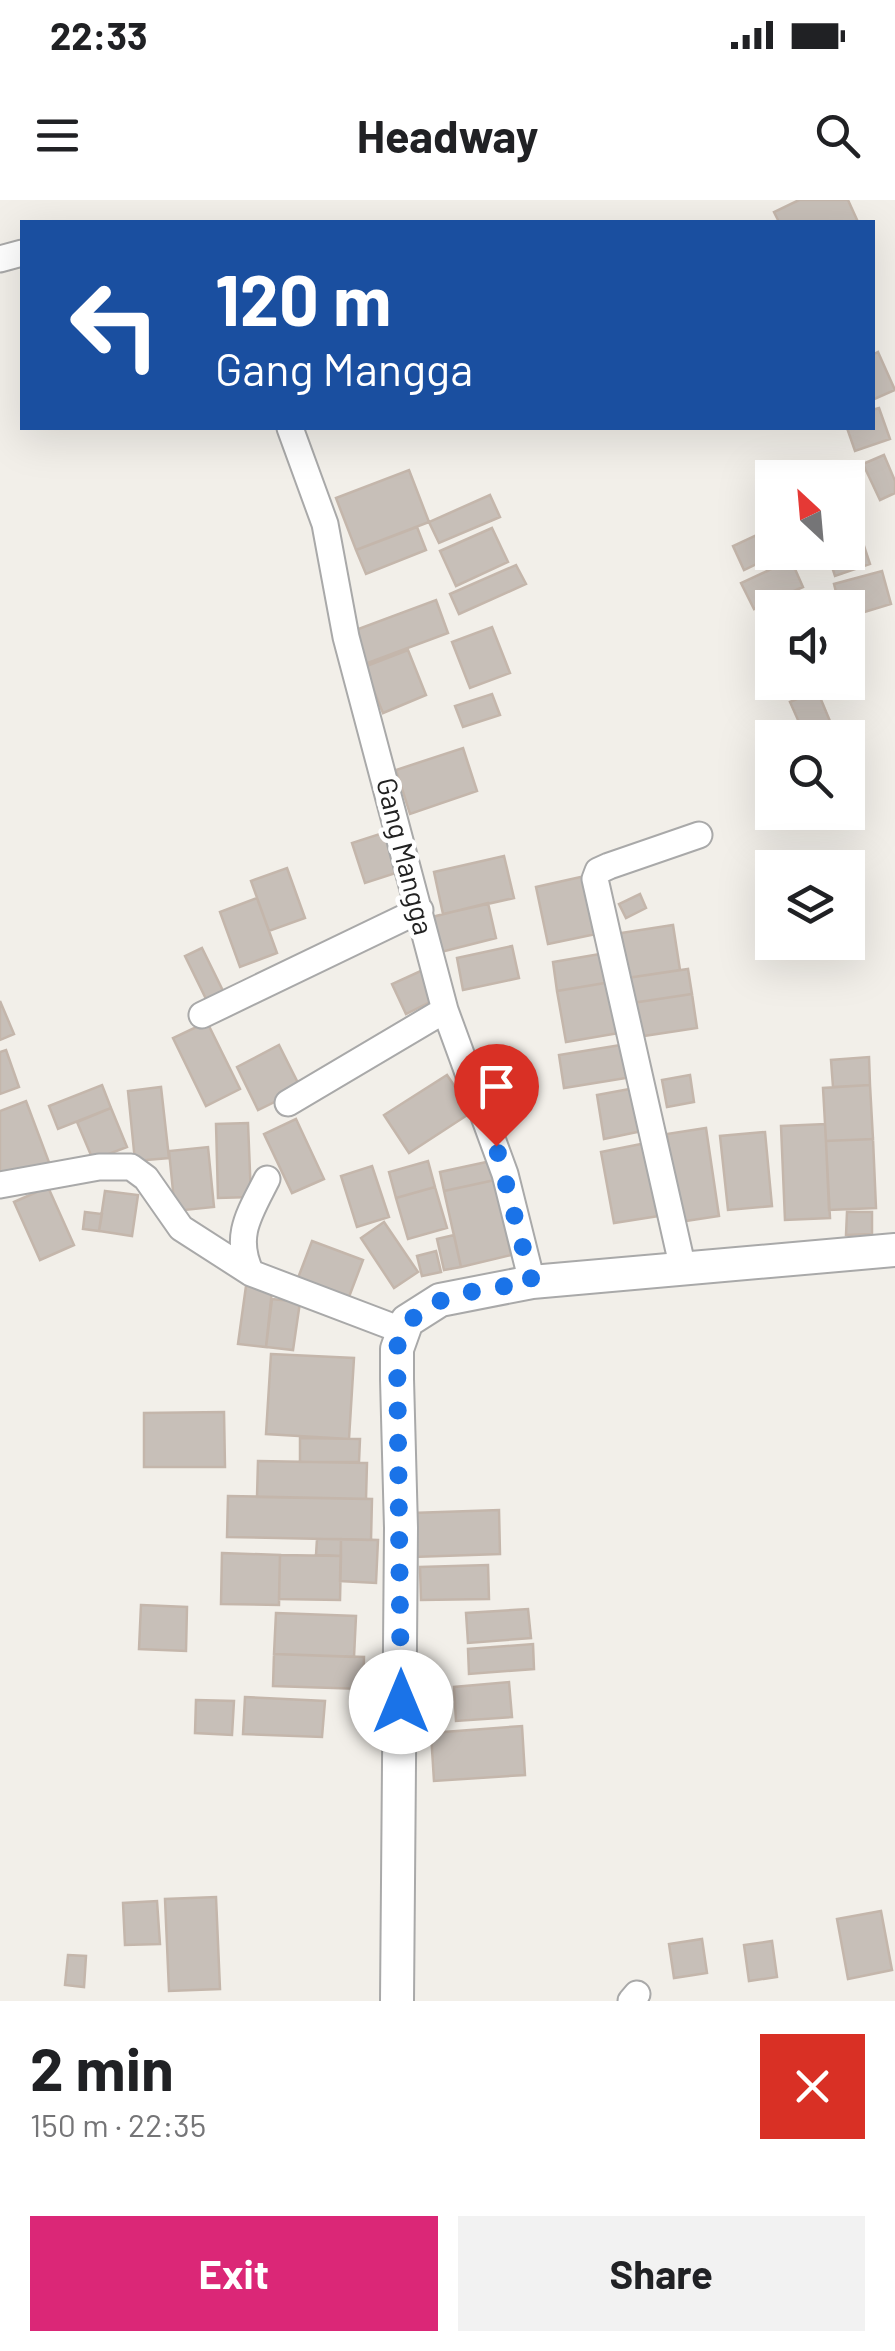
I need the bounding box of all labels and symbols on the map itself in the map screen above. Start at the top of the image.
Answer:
north arrow [755,460,865,570]
street label: Gang Mangga [370,774,442,938]
pin [454,1044,539,1147]
position arrow [349,1650,453,1754]

